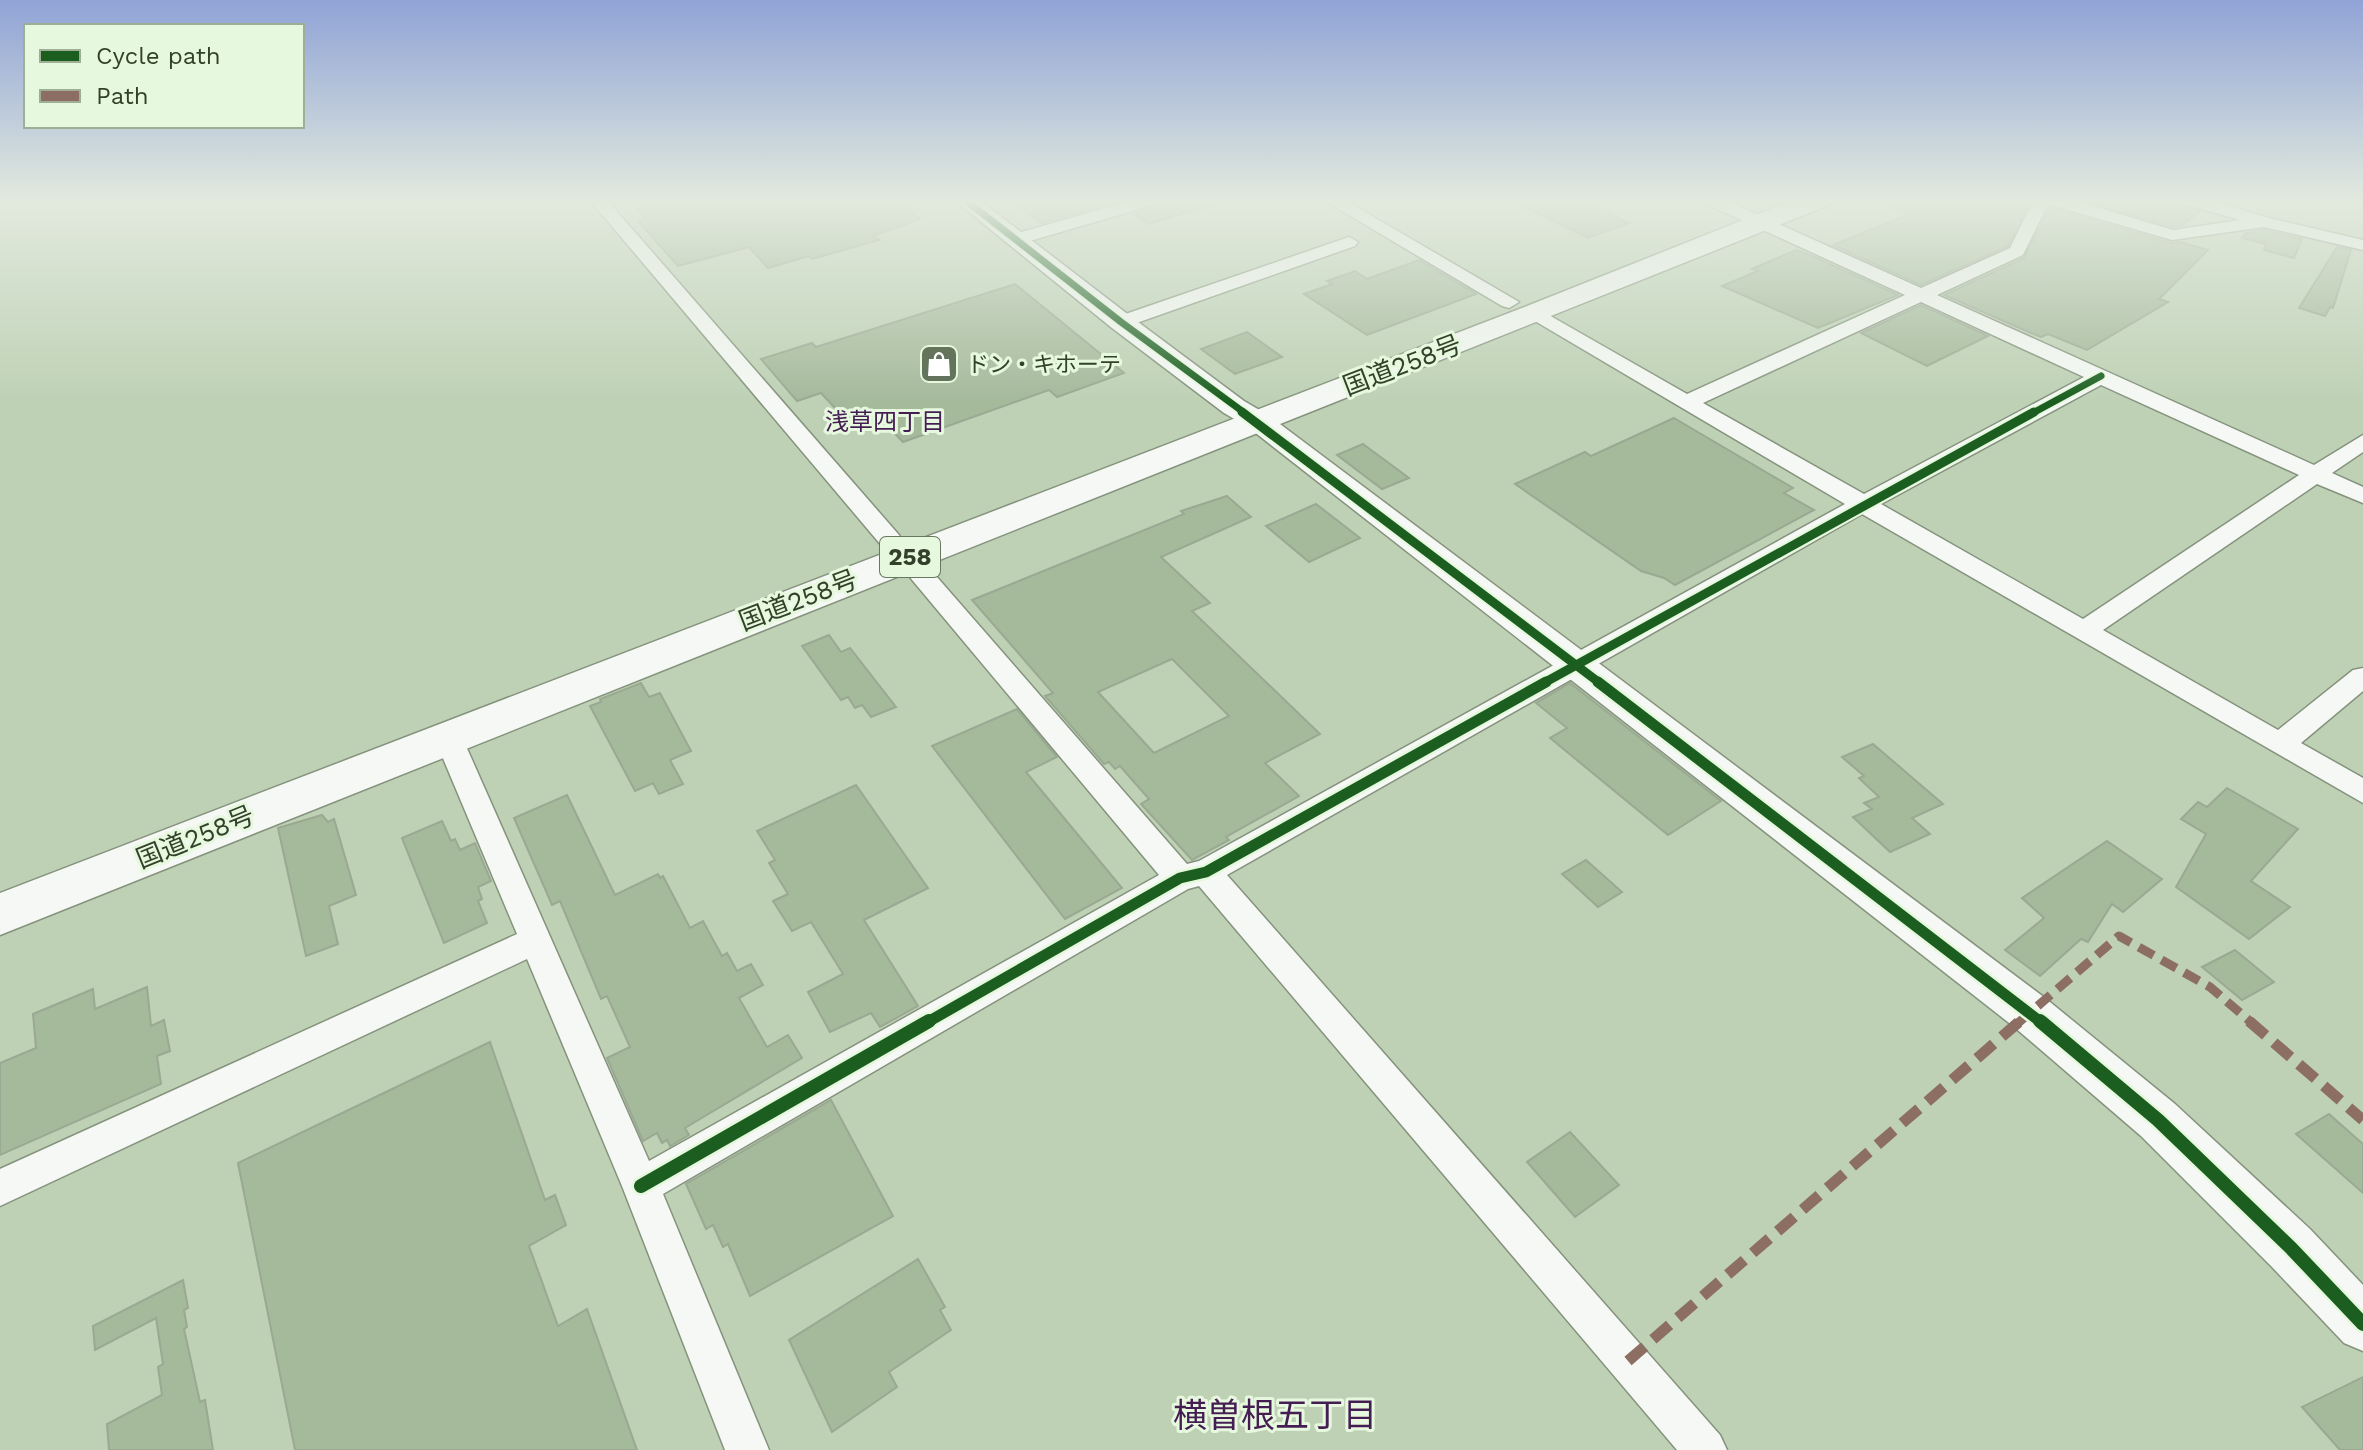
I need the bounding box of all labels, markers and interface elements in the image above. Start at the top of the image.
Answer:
legend [24,24,304,128]
text: Cycle path [96,42,221,70]
text: Path [96,82,149,110]
street label: 国道258号 [1339,329,1465,401]
shop icon: ドン・キホーテ [918,343,960,385]
place label: ドン・キホーテ [967,352,1121,377]
district label: 浅草四丁目 [825,408,945,436]
road number: 258 [880,537,940,577]
street label: 国道258号 [735,564,861,636]
street label: 国道258号 [132,800,258,874]
district label: 横曽根五丁目 [1173,1395,1377,1435]

